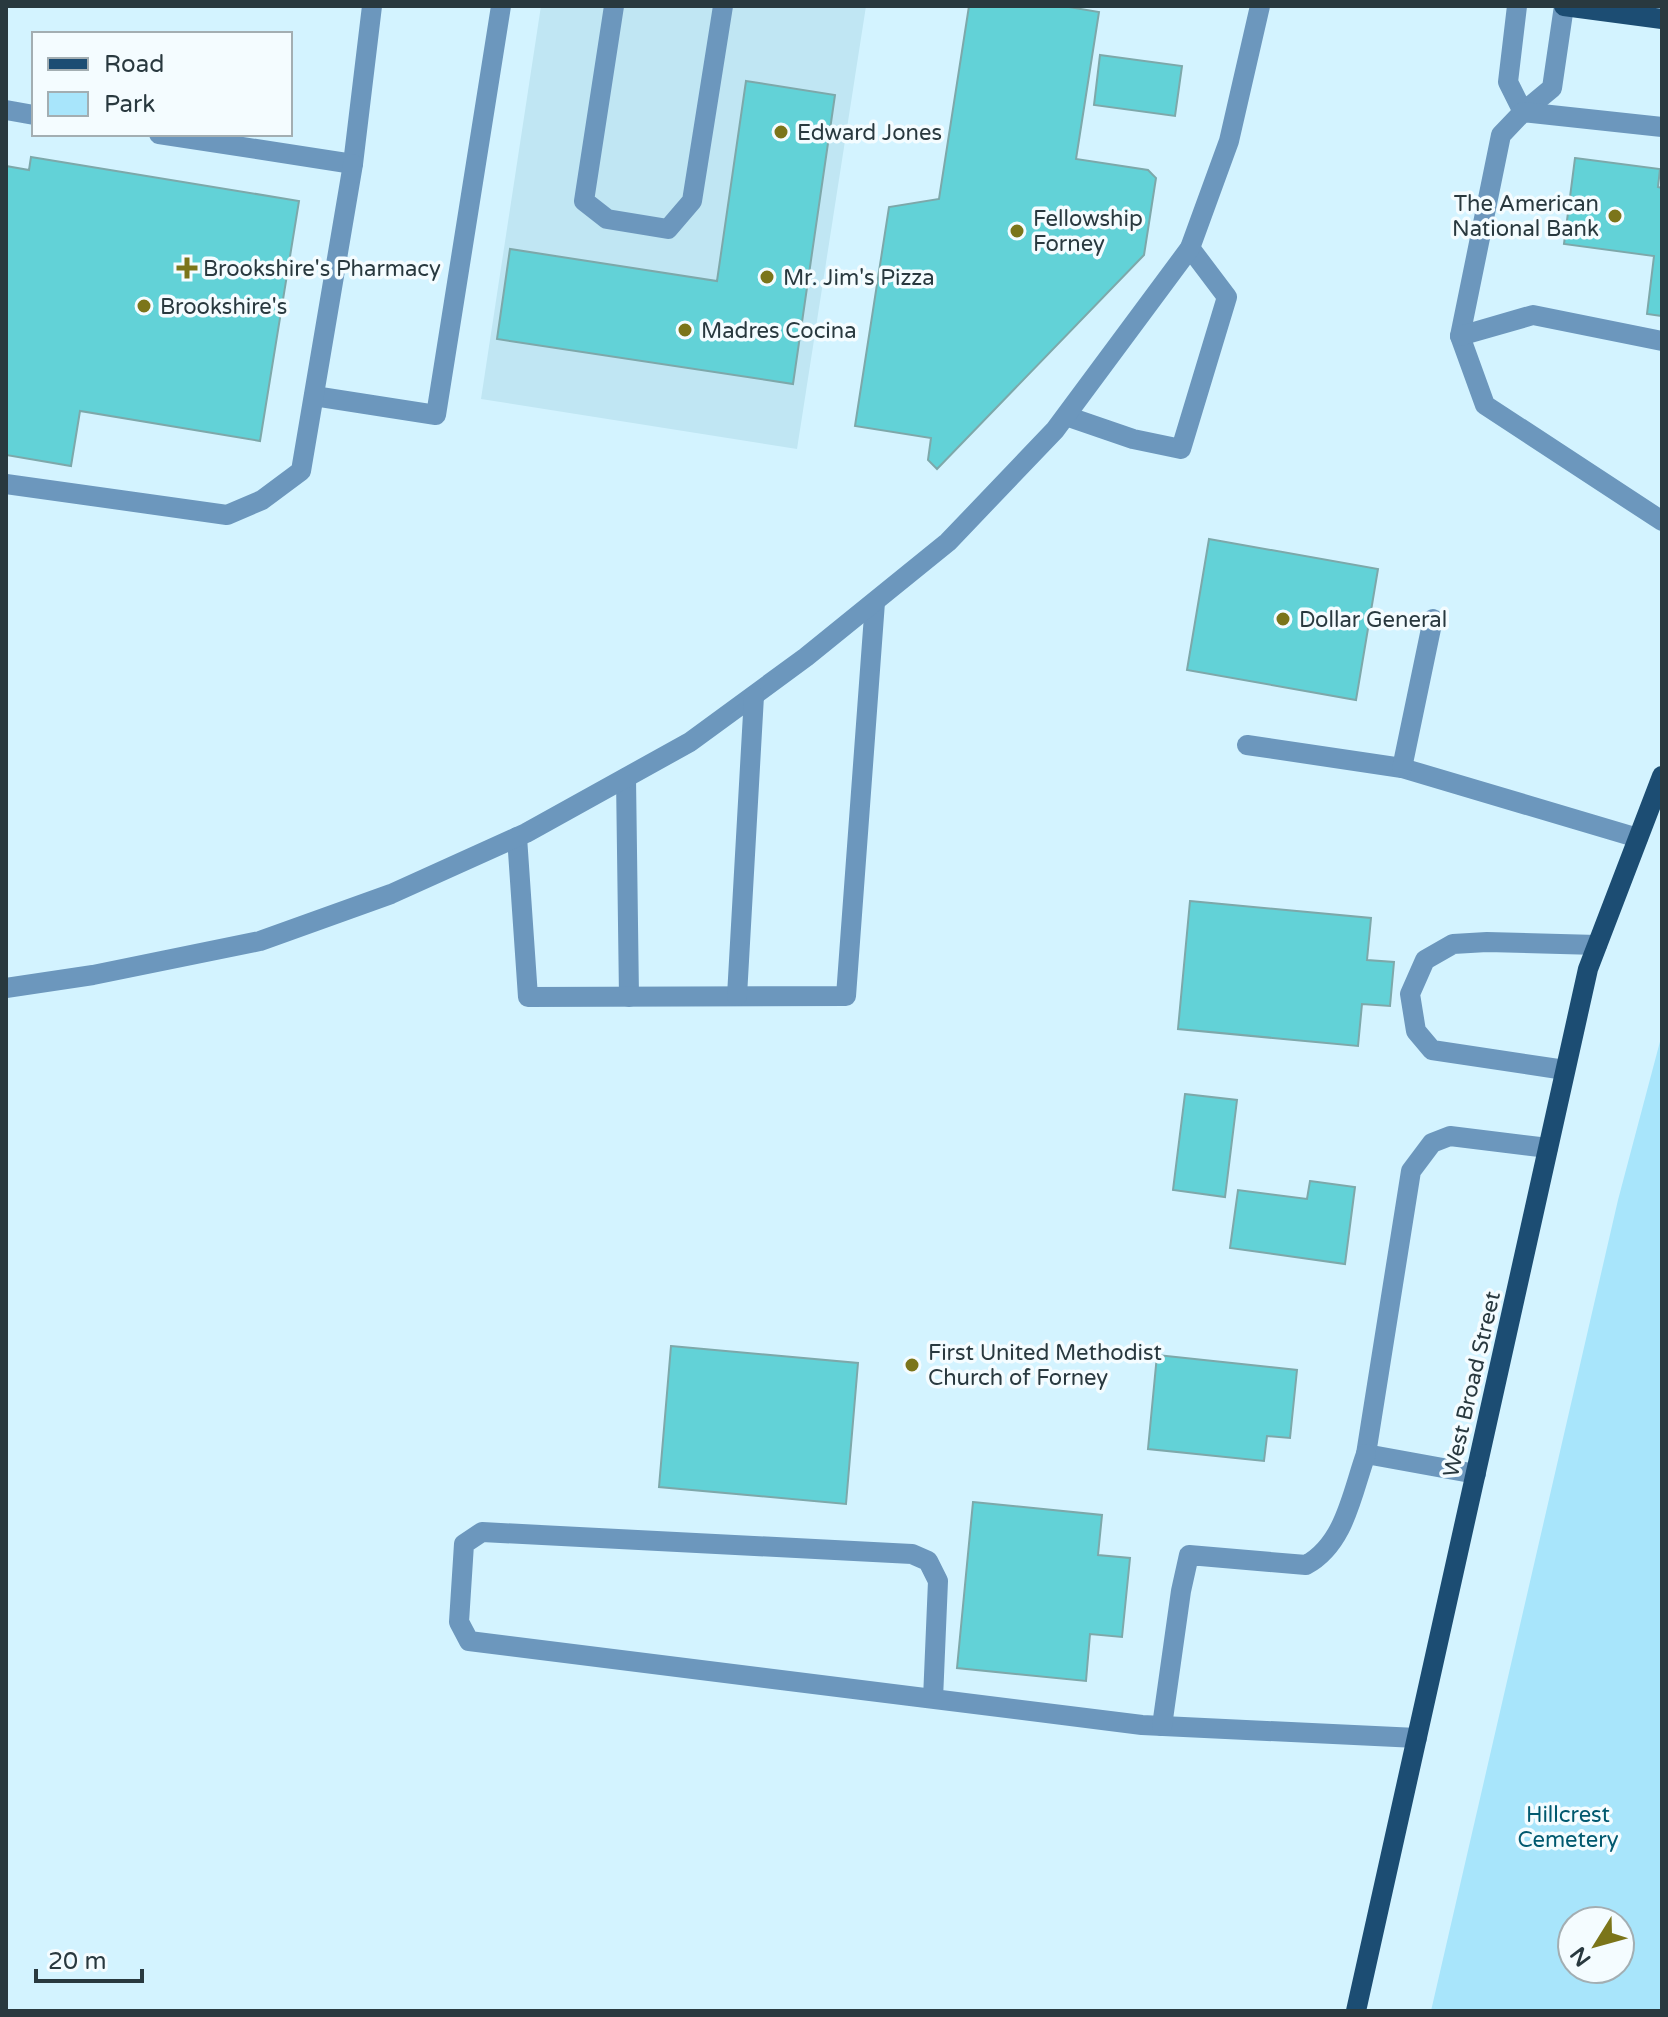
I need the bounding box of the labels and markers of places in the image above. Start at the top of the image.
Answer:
place label: Edward Jones [797,120,942,146]
marker: Edward Jones [772,123,790,141]
place label: The American National Bank [1452,191,1599,242]
place label: Fellowship Forney [1033,206,1143,257]
marker: The American National Bank [1606,207,1624,225]
marker: Fellowship Forney [1008,222,1026,240]
place label: Brookshire's Pharmacy [203,256,441,282]
marker: Brookshire's Pharmacy [178,259,196,277]
place label: Mr. Jim's Pizza [783,265,935,291]
marker: Mr. Jim's Pizza [758,268,776,286]
place label: Brookshire's [160,294,287,320]
marker: Brookshire's [135,297,153,315]
place label: Madres Cocina [701,318,857,344]
marker: Madres Cocina [676,321,694,339]
place label: Dollar General [1299,607,1447,633]
marker: Dollar General [1274,610,1292,628]
place label: First United Methodist Church of Forney [928,1340,1162,1391]
marker: First United Methodist Church of Forney [903,1356,921,1374]

